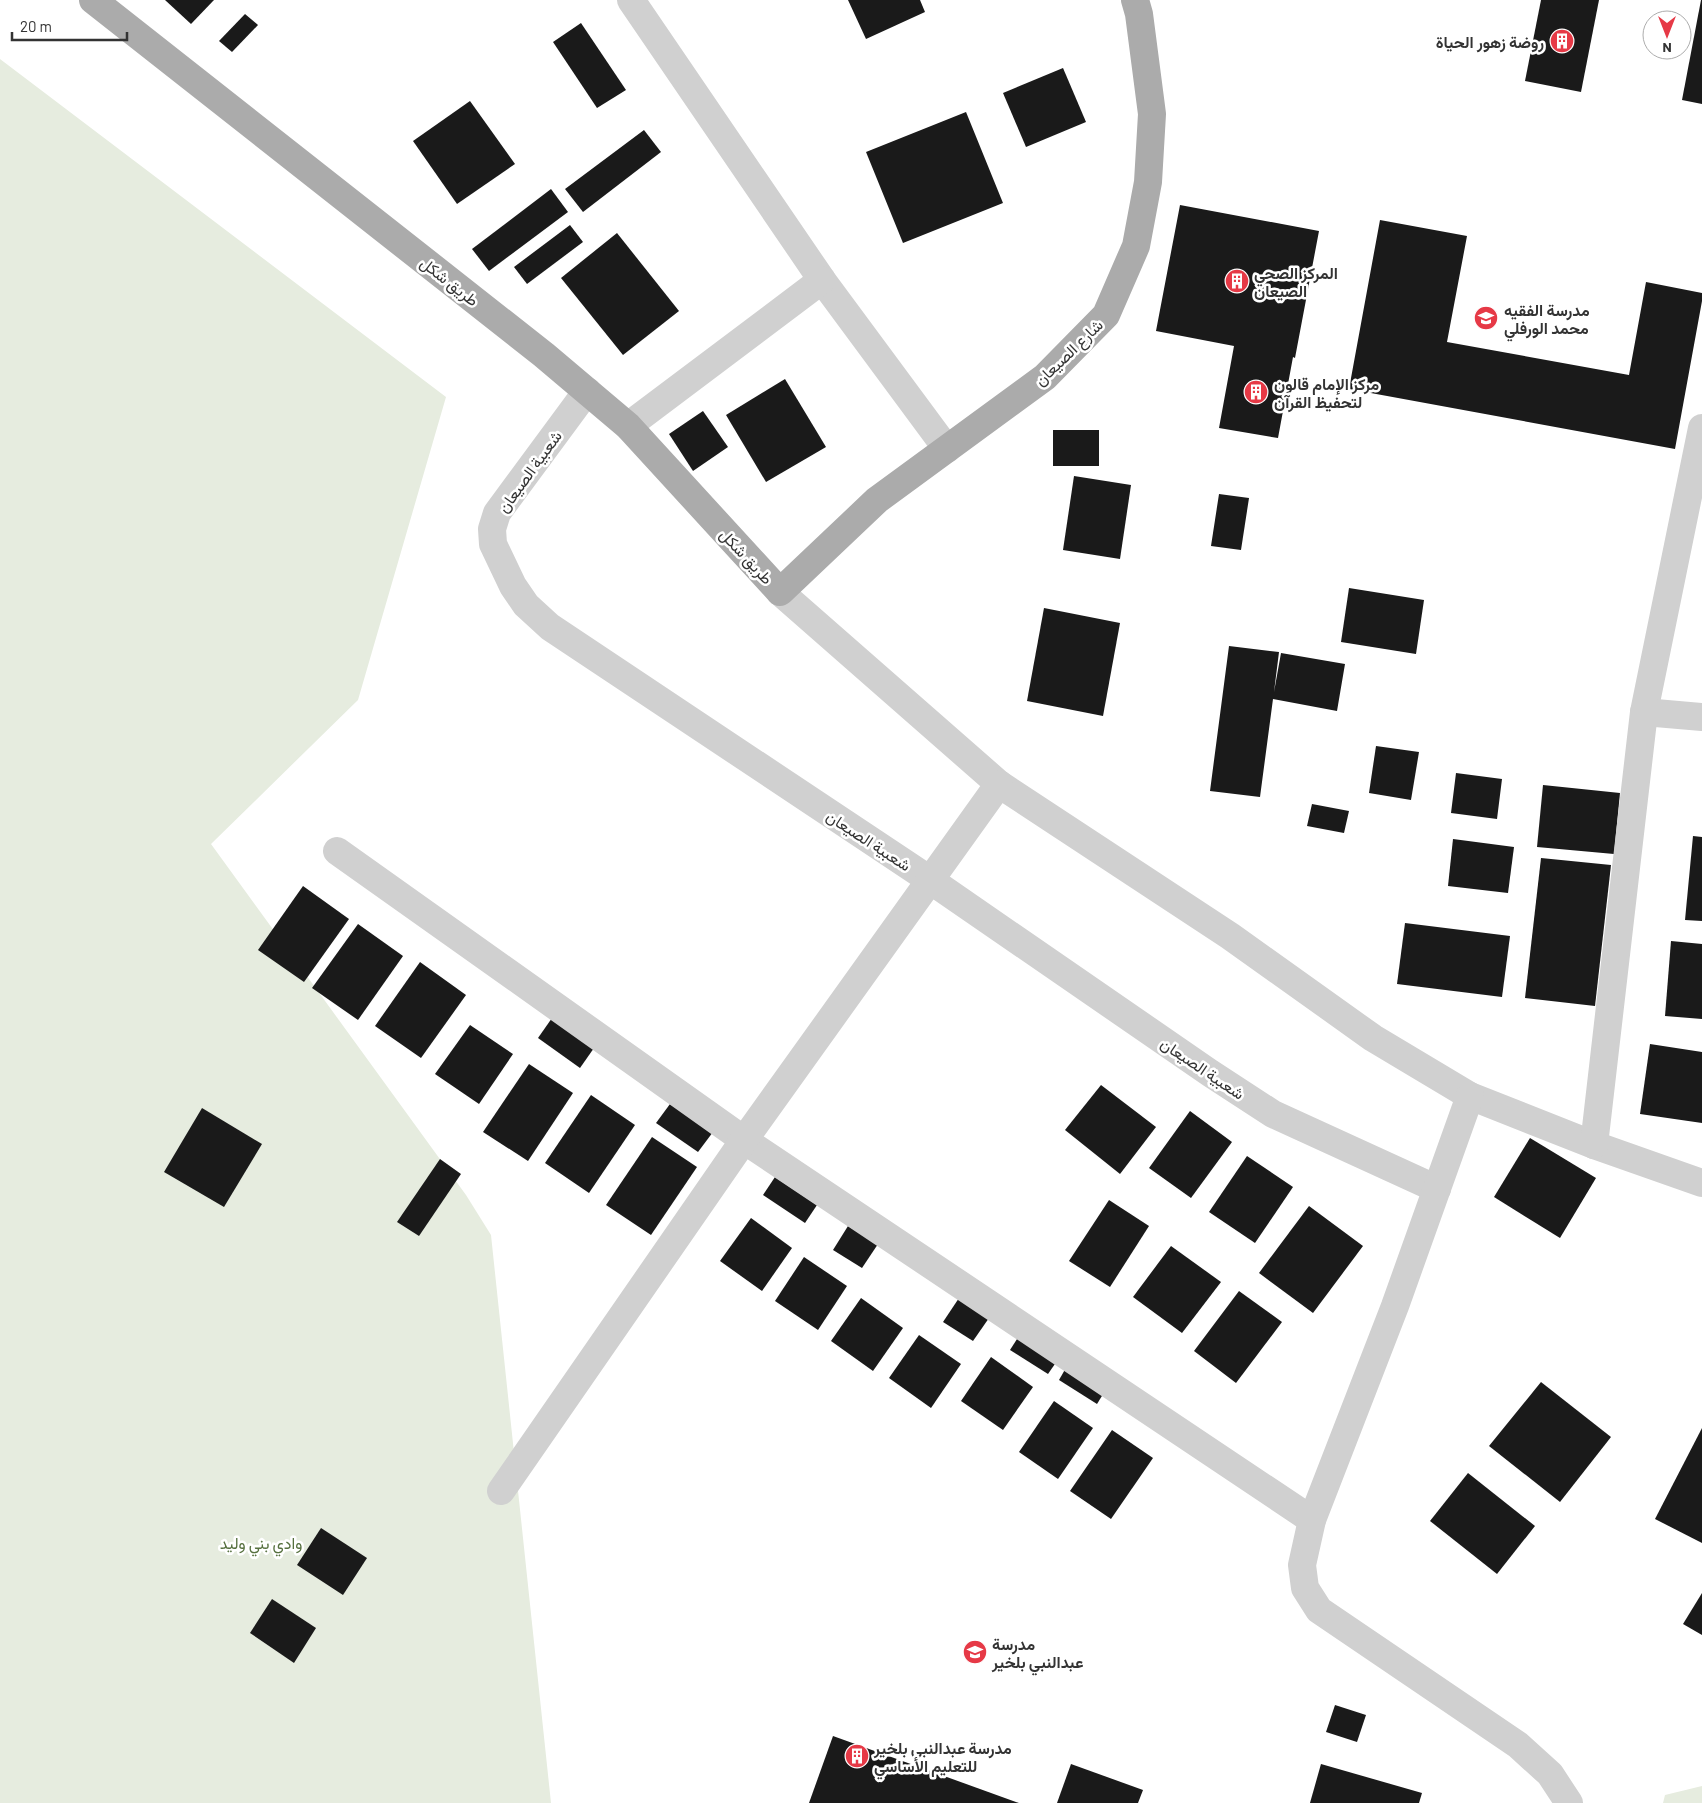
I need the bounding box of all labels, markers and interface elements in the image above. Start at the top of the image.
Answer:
scale bar [12,10,128,42]
north arrow [1642,10,1692,60]
text: 20 m [20,17,52,35]
building icon: روضة زهور الحياة [1549,28,1575,54]
place label: روضة زهور الحياة [1436,32,1544,53]
text: N [1662,40,1672,57]
street label: طريق شكل [416,252,483,311]
place label: المركز الصحي الصيعان [1254,263,1338,301]
building icon: المركز الصحي الصيعان [1224,268,1250,294]
place label: مدرسة الفقيه محمد الورفلي [1504,300,1590,342]
school or university icon: مدرسة الفقيه محمد الورفلي [1473,305,1499,331]
street label: شارع الصيعان [1030,315,1108,391]
place label: مركز الإمام قالون لتحفيظ القرآن [1274,374,1379,413]
building icon: مركز الإمام قالون لتحفيظ القرآن [1243,379,1269,405]
street label: شعبية الصيعان [493,426,566,516]
street label: طريق شكل [715,524,777,589]
street label: شعبية الصيعان [823,806,915,875]
street label: شعبية الصيعان [1157,1033,1248,1104]
park label: وادي بني وليد [220,1533,302,1557]
place label: مدرسة عبدالنبي بلخير [991,1634,1083,1676]
school or university icon: مدرسة عبدالنبي بلخير [962,1639,988,1665]
place label: مدرسة عبدالنبي بلخير للتعليم الأساسي [873,1738,1012,1780]
building icon: مدرسة عبدالنبي بلخير للتعليم الأساسي [844,1743,870,1769]

